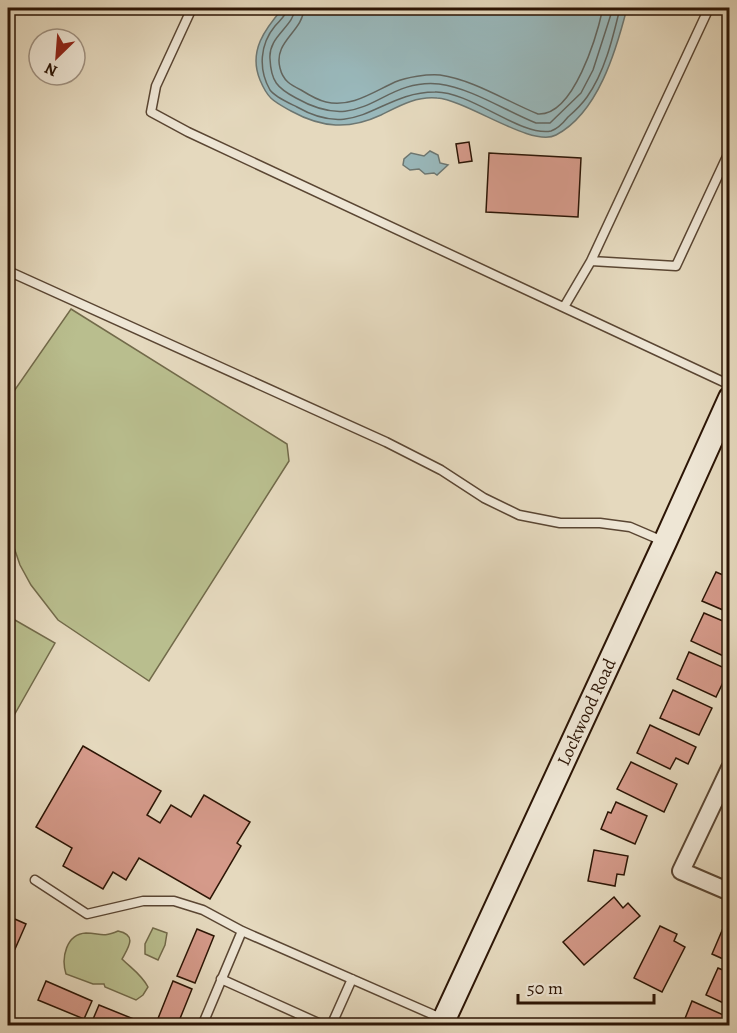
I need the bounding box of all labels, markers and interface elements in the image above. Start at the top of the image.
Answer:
north arrow [27,27,87,87]
text: N [41,57,61,82]
street label: Lockwood Road [551,654,622,770]
scale bar [518,967,654,1005]
text: 50 m [527,976,563,1000]

